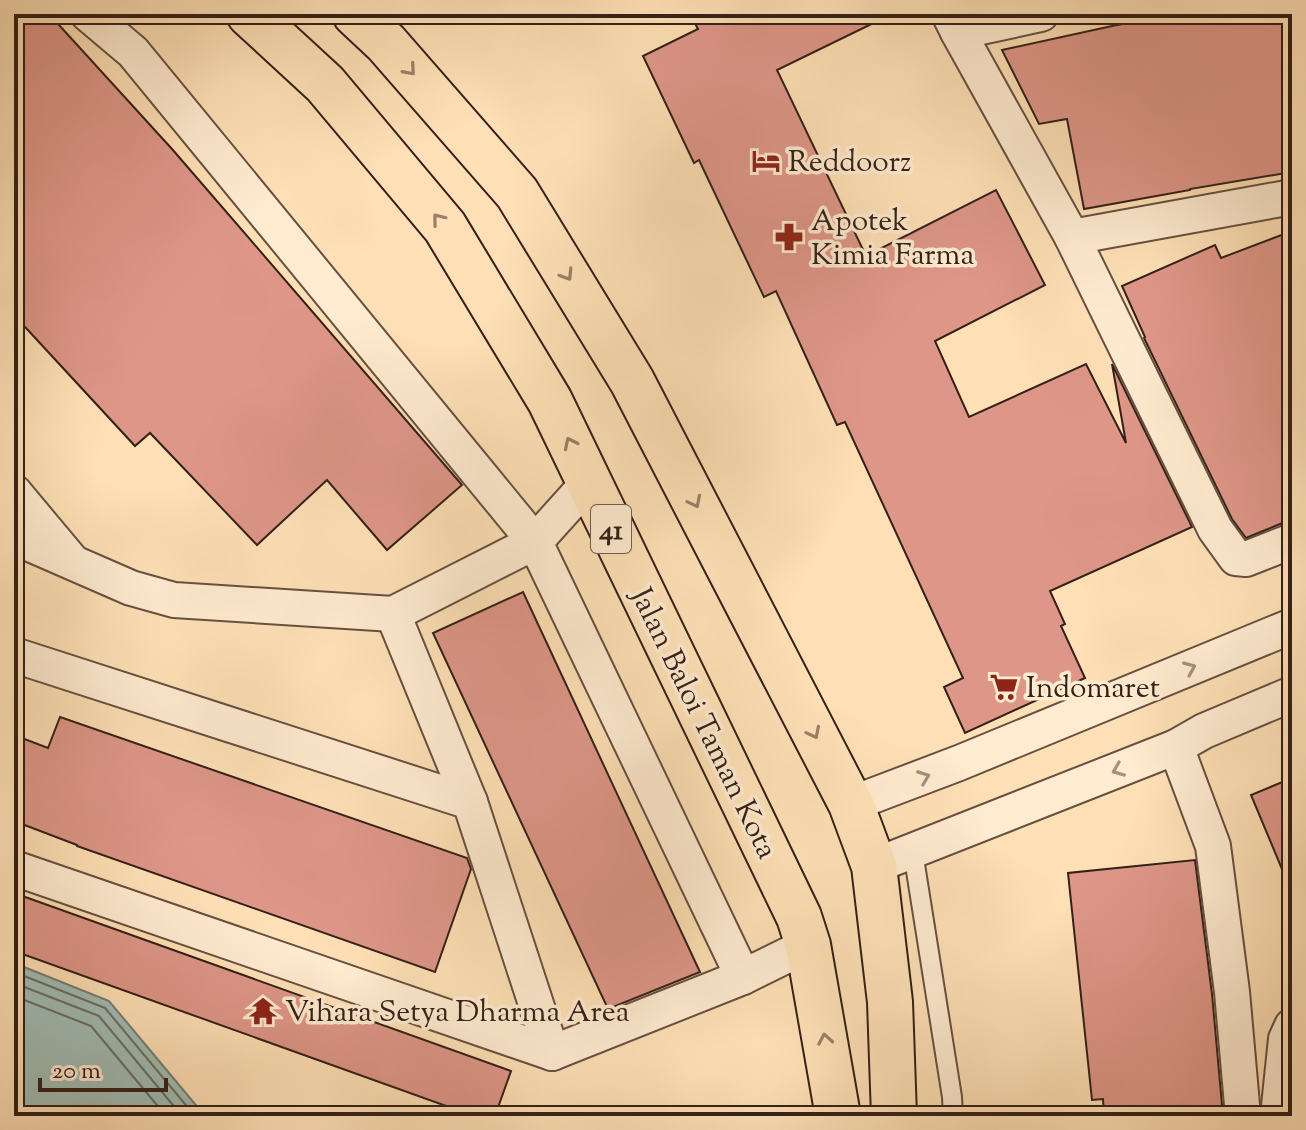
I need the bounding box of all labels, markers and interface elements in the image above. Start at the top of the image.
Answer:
one-way arrow [400,60,414,75]
place label: Reddoorz [788,142,911,185]
hotel icon: Reddoorz [751,146,781,176]
place label: Apotek Kimia Farma [811,201,974,278]
one-way arrow [433,214,448,228]
pharmacy icon: Apotek Kimia Farma [774,222,804,252]
one-way arrow [558,266,573,281]
one-way arrow [564,436,580,451]
one-way arrow [685,493,701,508]
road number: 41 [591,505,631,553]
street label: Jalan Baloi Taman Kota [618,580,787,867]
one-way arrow [1182,661,1197,677]
place label: Indomaret [1026,668,1160,711]
supermarket icon: Indomaret [989,672,1019,702]
one-way arrow [805,724,820,739]
one-way arrow [1112,760,1126,777]
one-way arrow [916,770,930,787]
place label: Vihara Setya Dharma Area [285,992,630,1035]
temple icon: Vihara Setya Dharma Area [248,996,278,1026]
one-way arrow [818,1032,835,1046]
scale bar [40,1042,166,1092]
text: 20 m [52,1055,101,1089]

